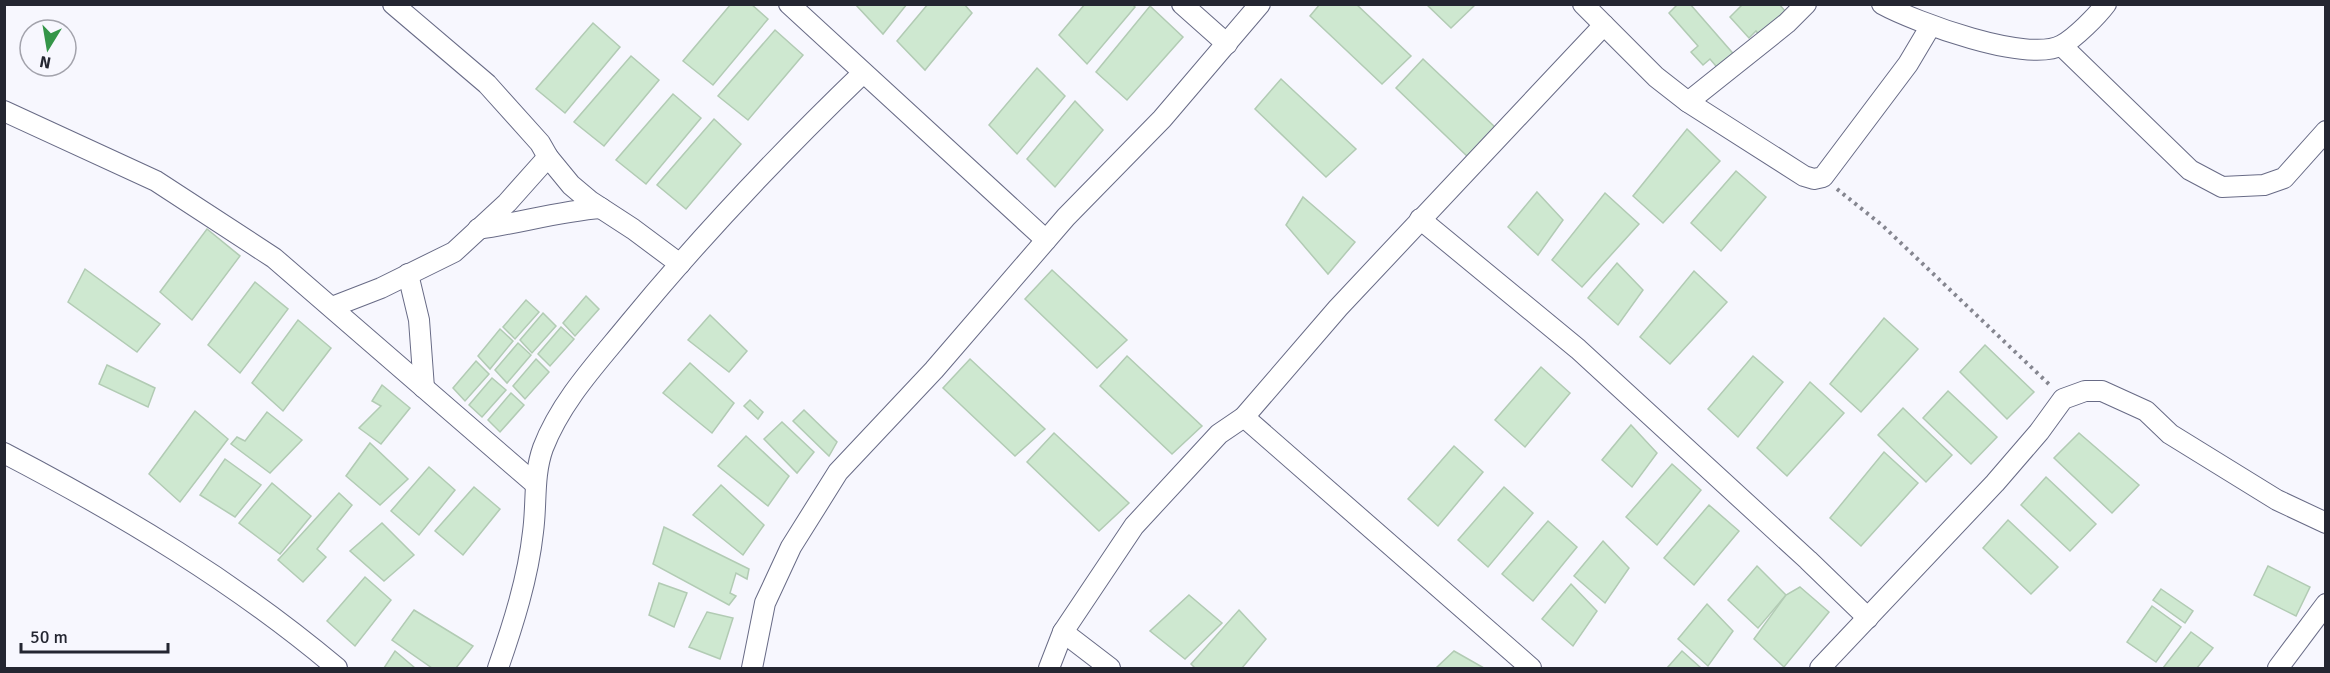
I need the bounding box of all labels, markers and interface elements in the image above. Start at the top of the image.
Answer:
north arrow [18,18,78,78]
text: N [38,51,53,73]
scale bar [21,616,168,654]
text: 50 m [30,626,68,648]

